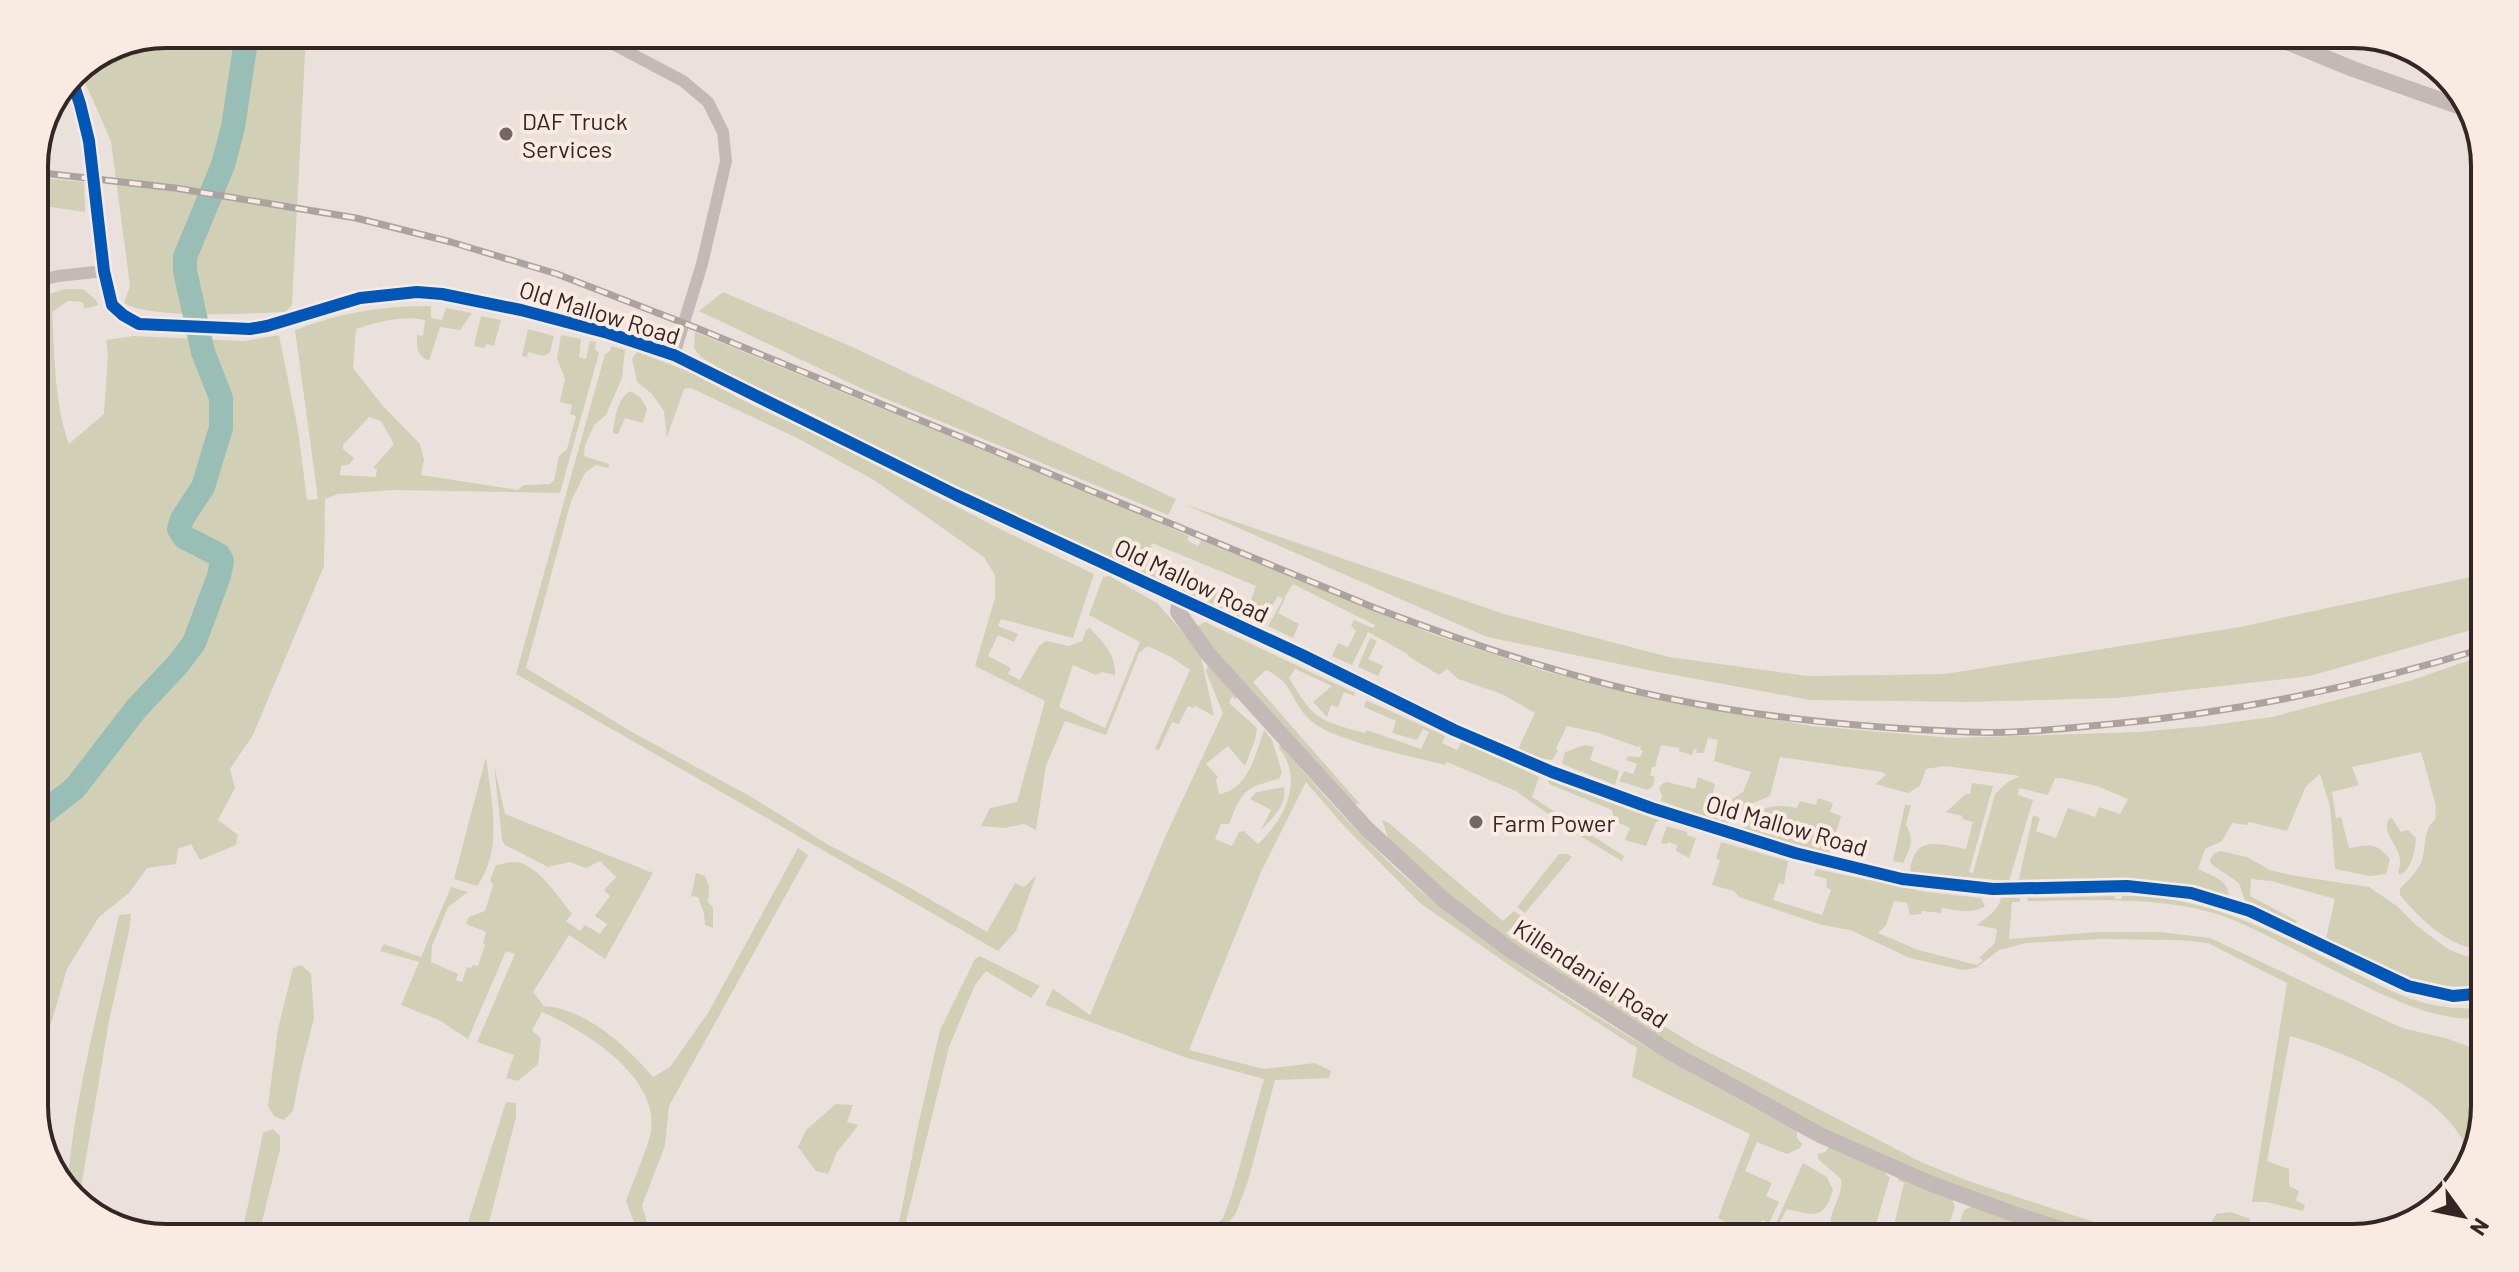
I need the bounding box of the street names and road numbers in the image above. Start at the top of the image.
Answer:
street label: Old Mallow Road [516,274,684,350]
street label: Old Mallow Road [1110,532,1274,628]
street label: Old Mallow Road [1703,788,1871,862]
street label: Killendaniel Road [1508,912,1674,1034]

